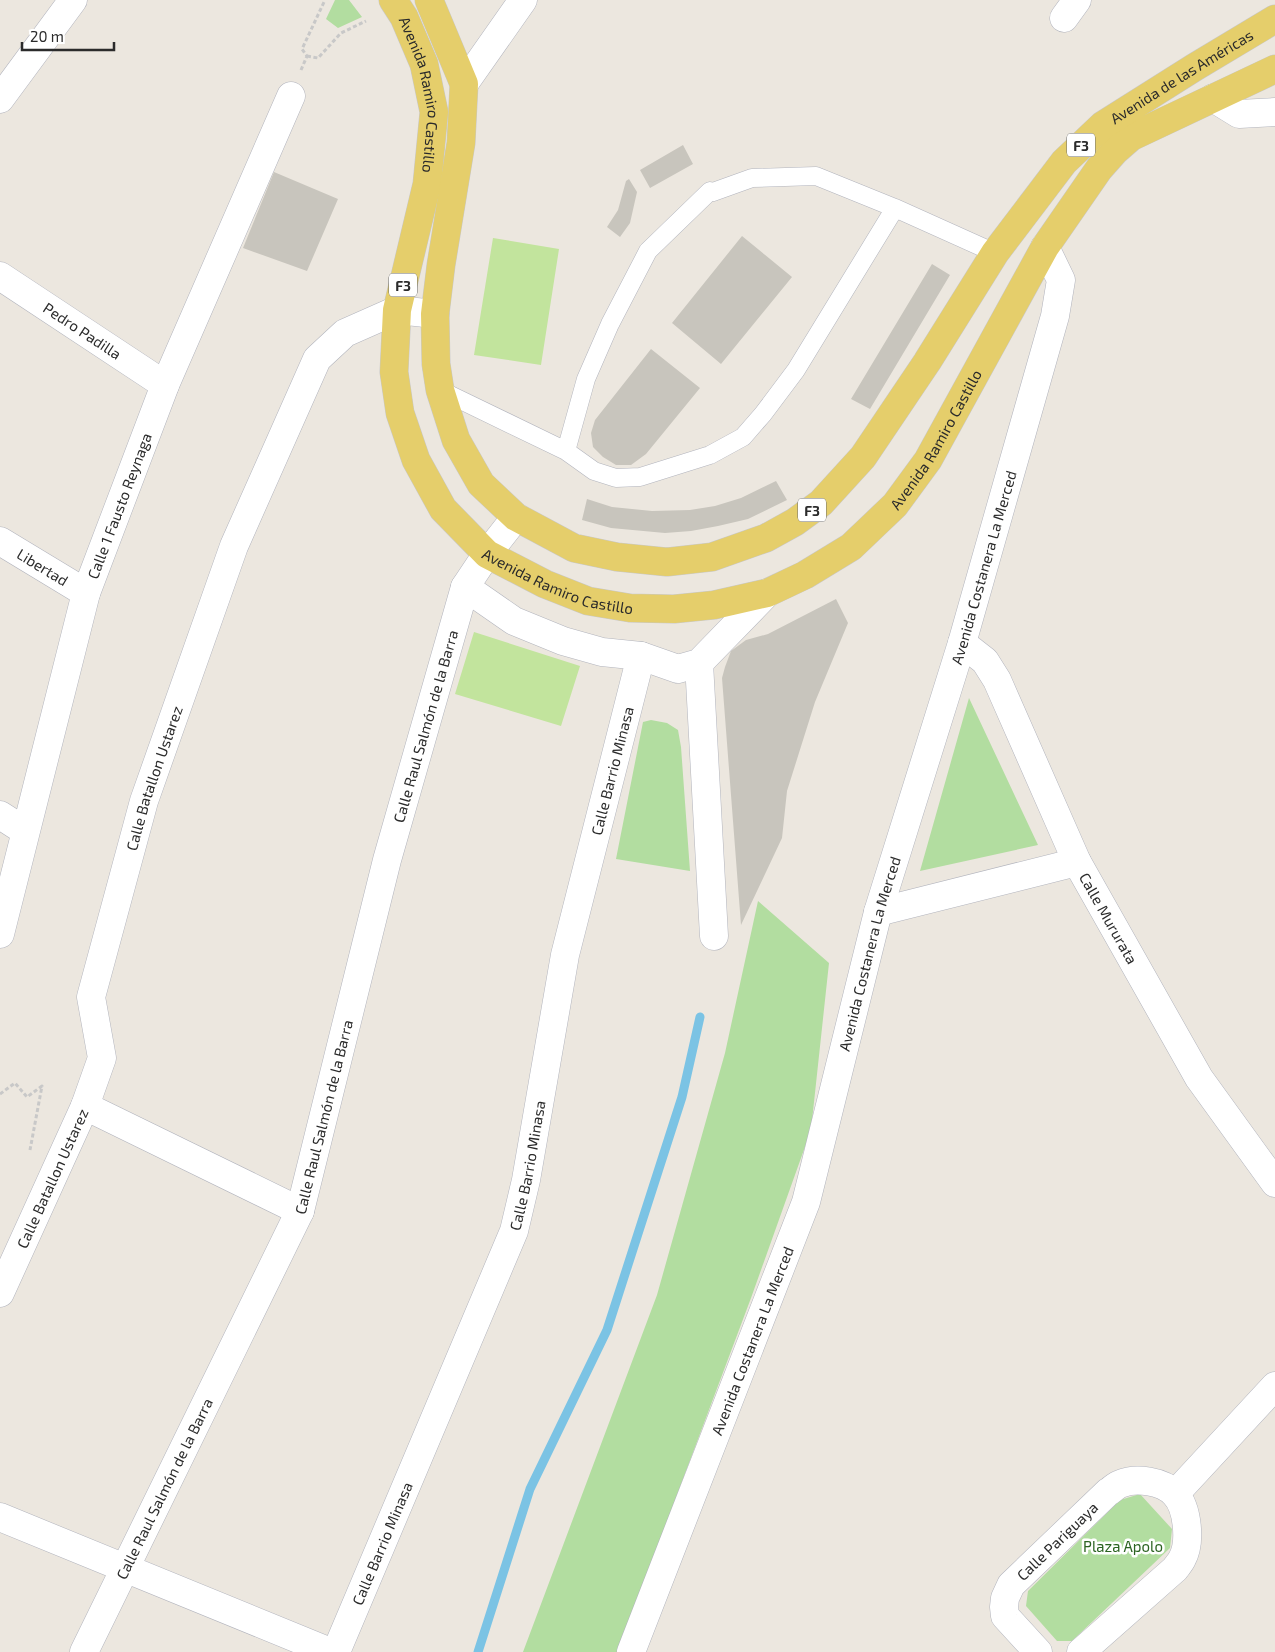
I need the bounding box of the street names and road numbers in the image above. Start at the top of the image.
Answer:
street label: Avenida Ramiro Castillo [396,14,443,174]
street label: Avenida de las Américas [1107,25,1256,127]
road number: F3 [1067,134,1095,156]
road number: F3 [389,274,417,296]
street label: Pedro Padilla [40,298,125,363]
street label: Avenida Ramiro Castillo [886,366,985,513]
street label: Calle 1 Fausto Reynaga [83,430,155,581]
street label: Avenida Costanera La Merced [947,468,1020,667]
road number: F3 [798,498,826,522]
street label: Avenida Ramiro Castillo [479,544,635,617]
street label: Libertad [14,545,72,589]
street label: Calle Raul Salmón de la Barra [389,628,461,824]
street label: Calle Batallon Ustarez [122,703,186,853]
street label: Calle Barrio Minasa [587,704,637,837]
street label: Avenida Costanera La Merced [835,854,904,1053]
street label: Calle Mururata [1076,869,1142,967]
street label: Calle Raul Salmón de la Barra [291,1018,356,1216]
street label: Calle Barrio Minasa [505,1099,549,1232]
street label: Calle Batallon Ustarez [13,1106,92,1251]
street label: Avenida Costanera La Merced [707,1244,797,1438]
street label: Calle Raul Salmón de la Barra [112,1395,216,1582]
street label: Calle Barrio Minasa [348,1479,416,1608]
street label: Calle Pariguaya [1013,1498,1101,1584]

